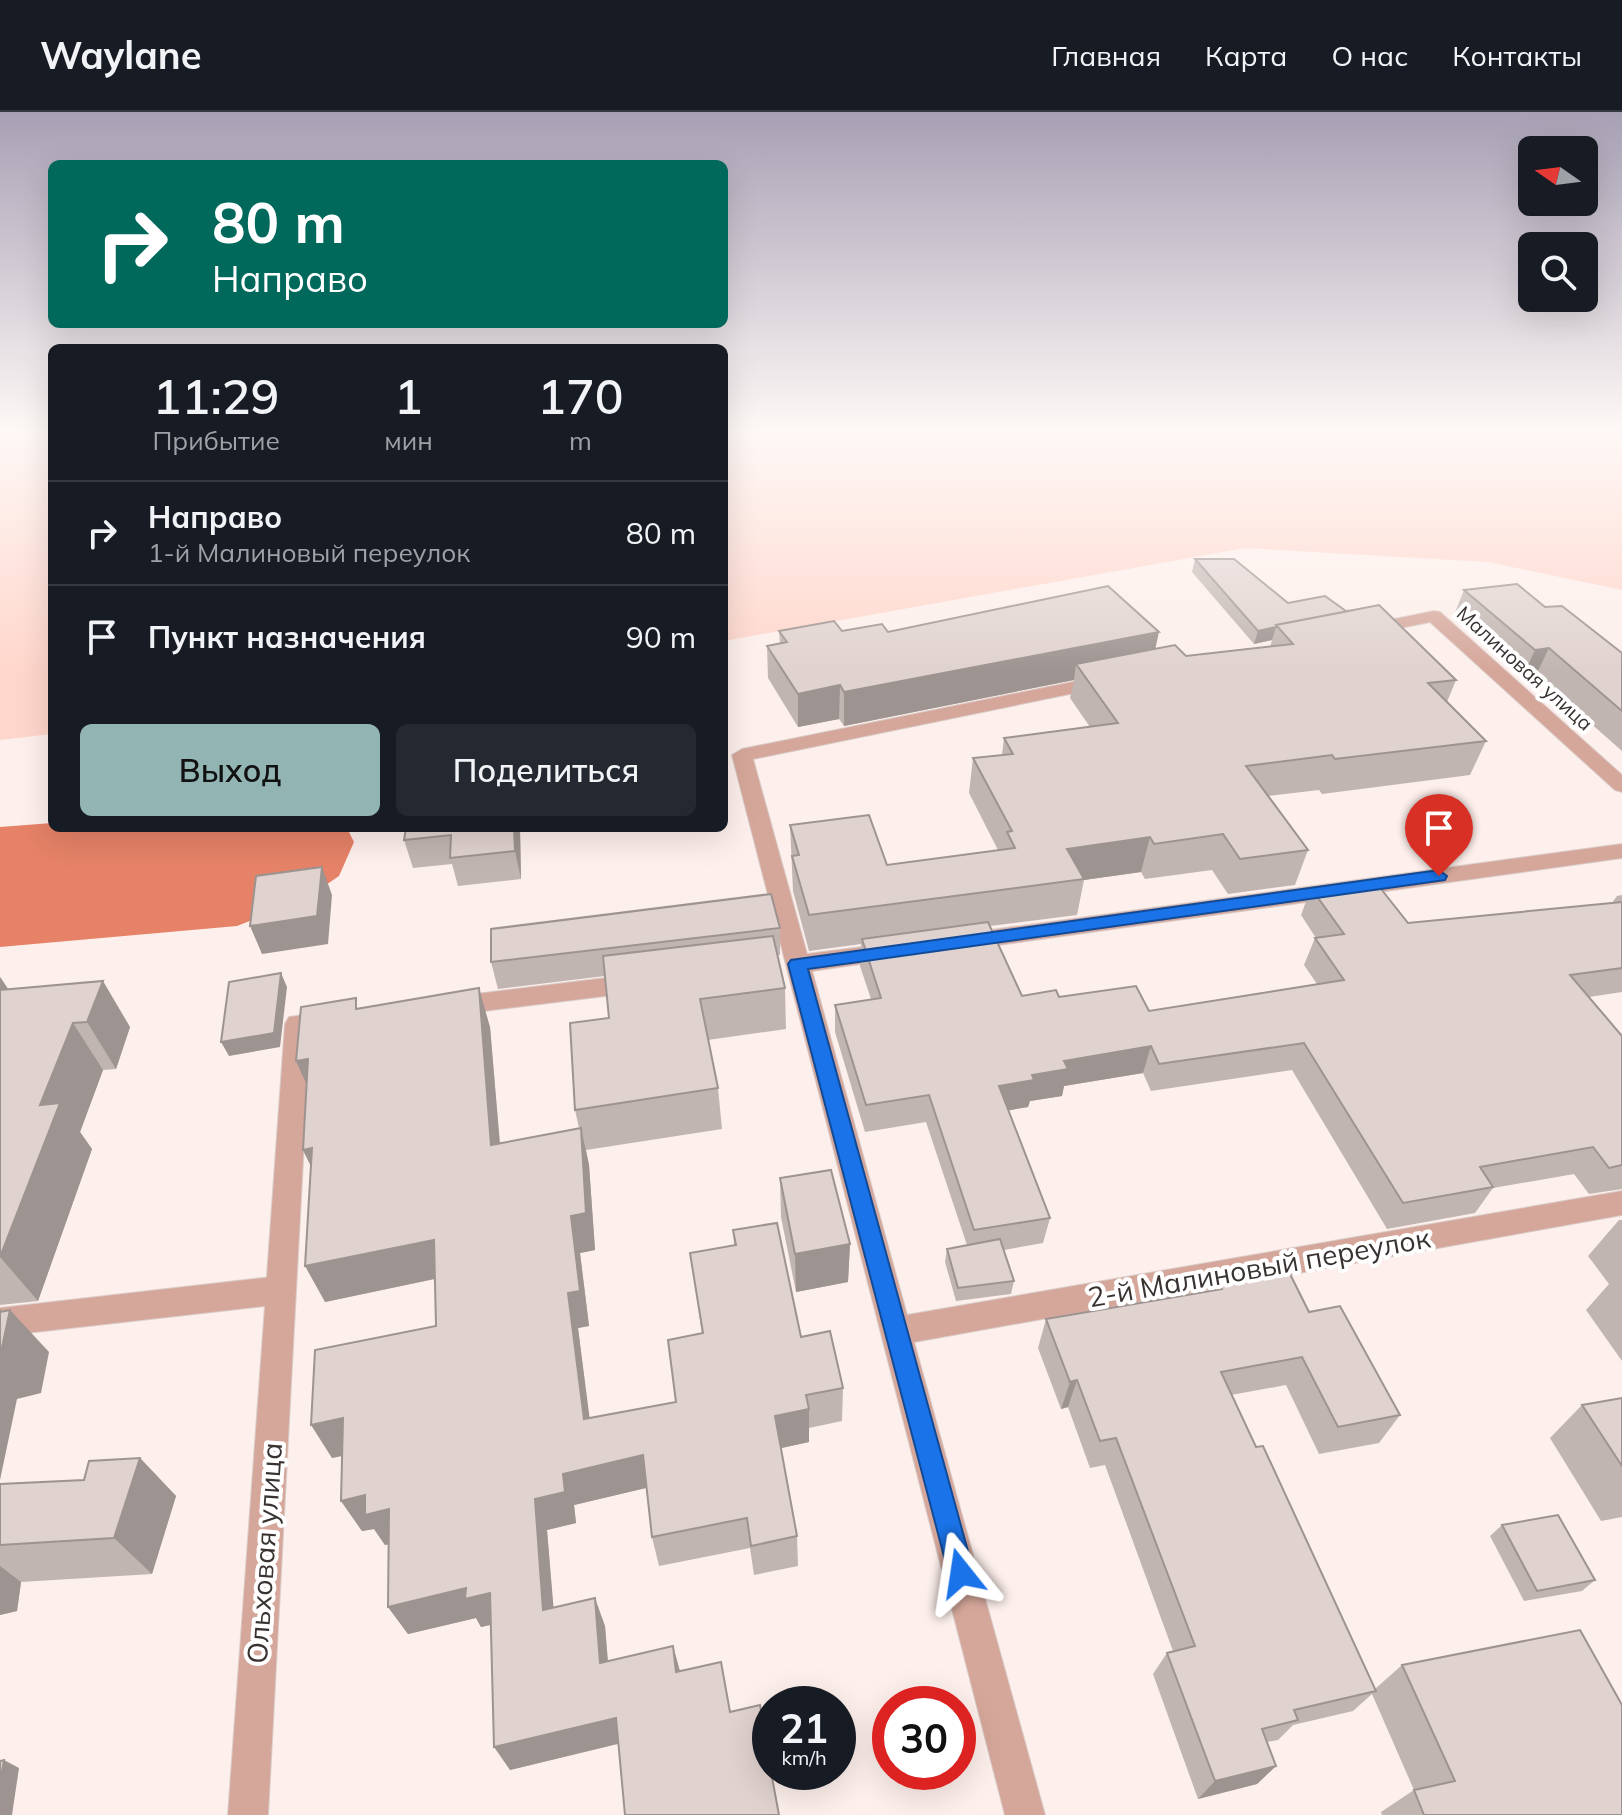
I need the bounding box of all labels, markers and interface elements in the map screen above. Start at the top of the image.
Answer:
text: Waylane [40,31,202,79]
text: Главная [1051,38,1161,73]
text: Карта [1205,38,1287,73]
text: О нас [1331,38,1408,73]
text: Контакты [1452,38,1582,73]
north arrow [1518,136,1598,216]
map controls [1518,136,1598,312]
text: 80 m [212,187,345,257]
icon: right [80,192,184,296]
button: search [1518,232,1598,312]
text: Направо [212,256,368,301]
text: 11:29 [153,366,279,426]
text: 1 [394,366,423,426]
text: 170 [537,366,624,426]
text: Прибытие [152,424,280,457]
text: мин [384,424,433,457]
text: m [569,424,592,457]
text: Направо [148,498,282,536]
icon: right [80,511,124,555]
text: 80 m [626,514,696,552]
text: 1-й Малиновый переулок [148,536,470,569]
street label: Малиновая улица [1452,600,1598,736]
icon: arrive [80,615,124,659]
text: Пункт назначения [148,618,426,656]
text: 90 m [626,618,696,656]
button: Выход [80,724,380,816]
button: Поделиться [396,724,696,816]
pin [1405,794,1473,876]
icon: arrive [1417,806,1461,850]
street label: 2-й Малиновый переулок [1085,1219,1434,1314]
street label: Ольховая улица [239,1441,289,1665]
position arrow [919,1531,1003,1615]
speed limit sign: 30 [872,1686,976,1790]
text: 21 [780,1703,828,1753]
text: km/h [781,1745,827,1770]

